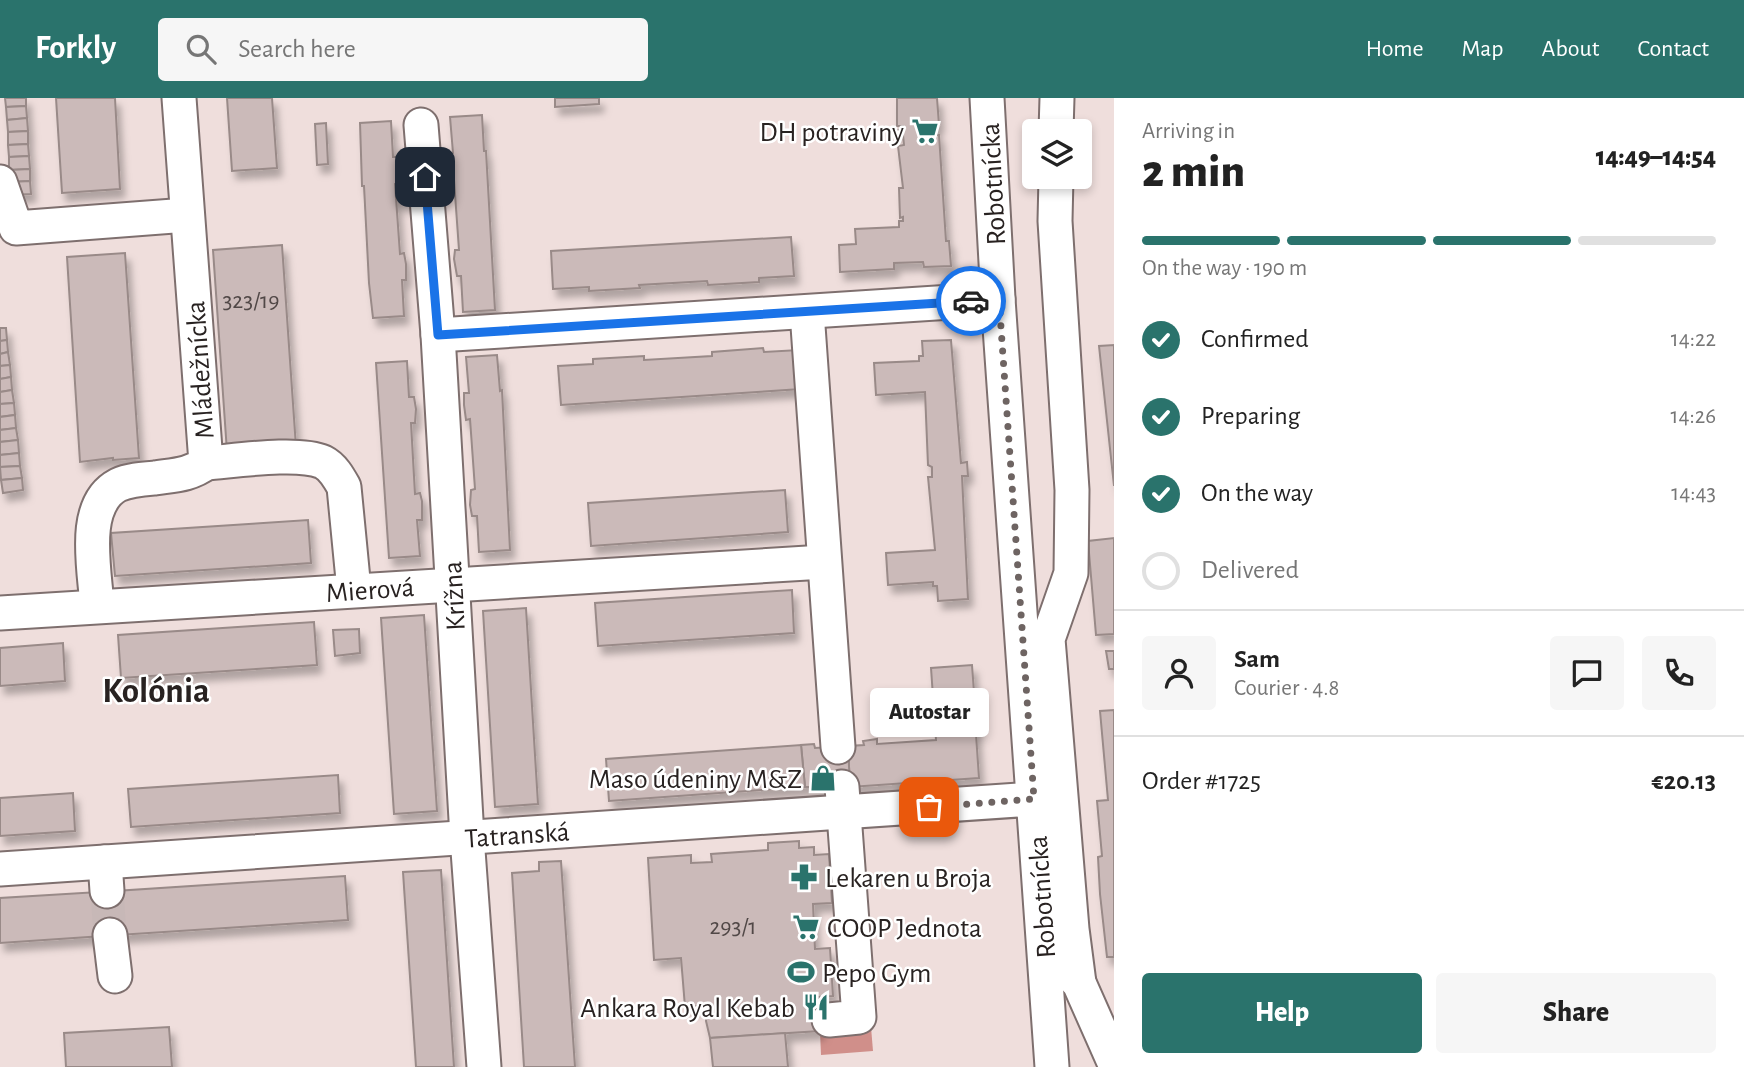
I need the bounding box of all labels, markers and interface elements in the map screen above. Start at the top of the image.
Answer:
search box [158,18,648,81]
icon: search [182,30,220,68]
text: Forkly [35,32,116,65]
text: Search here [238,36,356,62]
text: Home [1366,37,1424,61]
text: Map [1462,37,1504,61]
text: About [1542,37,1599,61]
text: Contact [1637,37,1709,61]
supermarket icon: DH potraviny [910,116,940,146]
place label: DH potraviny [759,119,904,147]
map controls [1022,119,1092,189]
button: layers [1022,119,1092,189]
text: Arriving in [1142,120,1235,143]
street label: Robotnícka [977,122,1011,246]
text: 14:49–14:54 [1596,144,1716,170]
pin [395,147,455,207]
text: 2 min [1142,149,1245,195]
icon: home [406,158,444,196]
text: On the way · 190 m [1142,257,1307,280]
courier [936,266,1006,336]
icon: car [952,282,990,320]
house number: 323/19 [222,289,280,313]
street label: Mládežnícka [182,300,220,440]
icon: check [1142,321,1180,359]
text: Confirmed [1201,326,1309,352]
text: 14:22 [1671,328,1716,351]
icon: check [1142,398,1180,436]
text: Preparing [1201,403,1300,429]
text: 14:26 [1670,405,1716,428]
icon: check [1142,475,1180,513]
text: On the way [1201,480,1313,506]
text: 14:43 [1671,482,1716,505]
text: Delivered [1201,557,1299,583]
street label: Krížna [439,560,471,631]
street label: Mierová [325,574,415,608]
button: person [1142,636,1216,710]
button: chat [1550,636,1624,710]
button: phone [1642,636,1716,710]
text: Sam [1234,646,1280,672]
district label: Kolónia [102,674,210,709]
text: Courier · 4.8 [1234,677,1339,700]
callout: Autostar [870,688,988,737]
text: Autostar [889,701,970,724]
shop icon: Maso údeniny M&Z [808,763,838,793]
place label: Maso údeniny M&Z [589,766,802,794]
text: Order #1725 [1142,768,1261,794]
text: €20.13 [1652,768,1716,794]
pin [899,777,959,837]
icon: bag [910,788,948,826]
street label: Tatranská [464,818,571,854]
street label: Robotnícka [1025,835,1061,959]
pharmacy icon: Lekaren u Broja [789,862,819,892]
place label: Lekaren u Broja [825,865,992,893]
supermarket icon: COOP Jednota [791,912,821,942]
house number: 293/1 [709,915,757,939]
place label: COOP Jednota [827,915,982,943]
sports icon: Pepo Gym [786,957,816,987]
place label: Pepo Gym [822,960,932,988]
button: Help [1142,973,1422,1053]
button: Share [1436,973,1716,1053]
restaurant icon: Ankara Royal Kebab [801,992,831,1022]
place label: Ankara Royal Kebab [580,995,795,1023]

